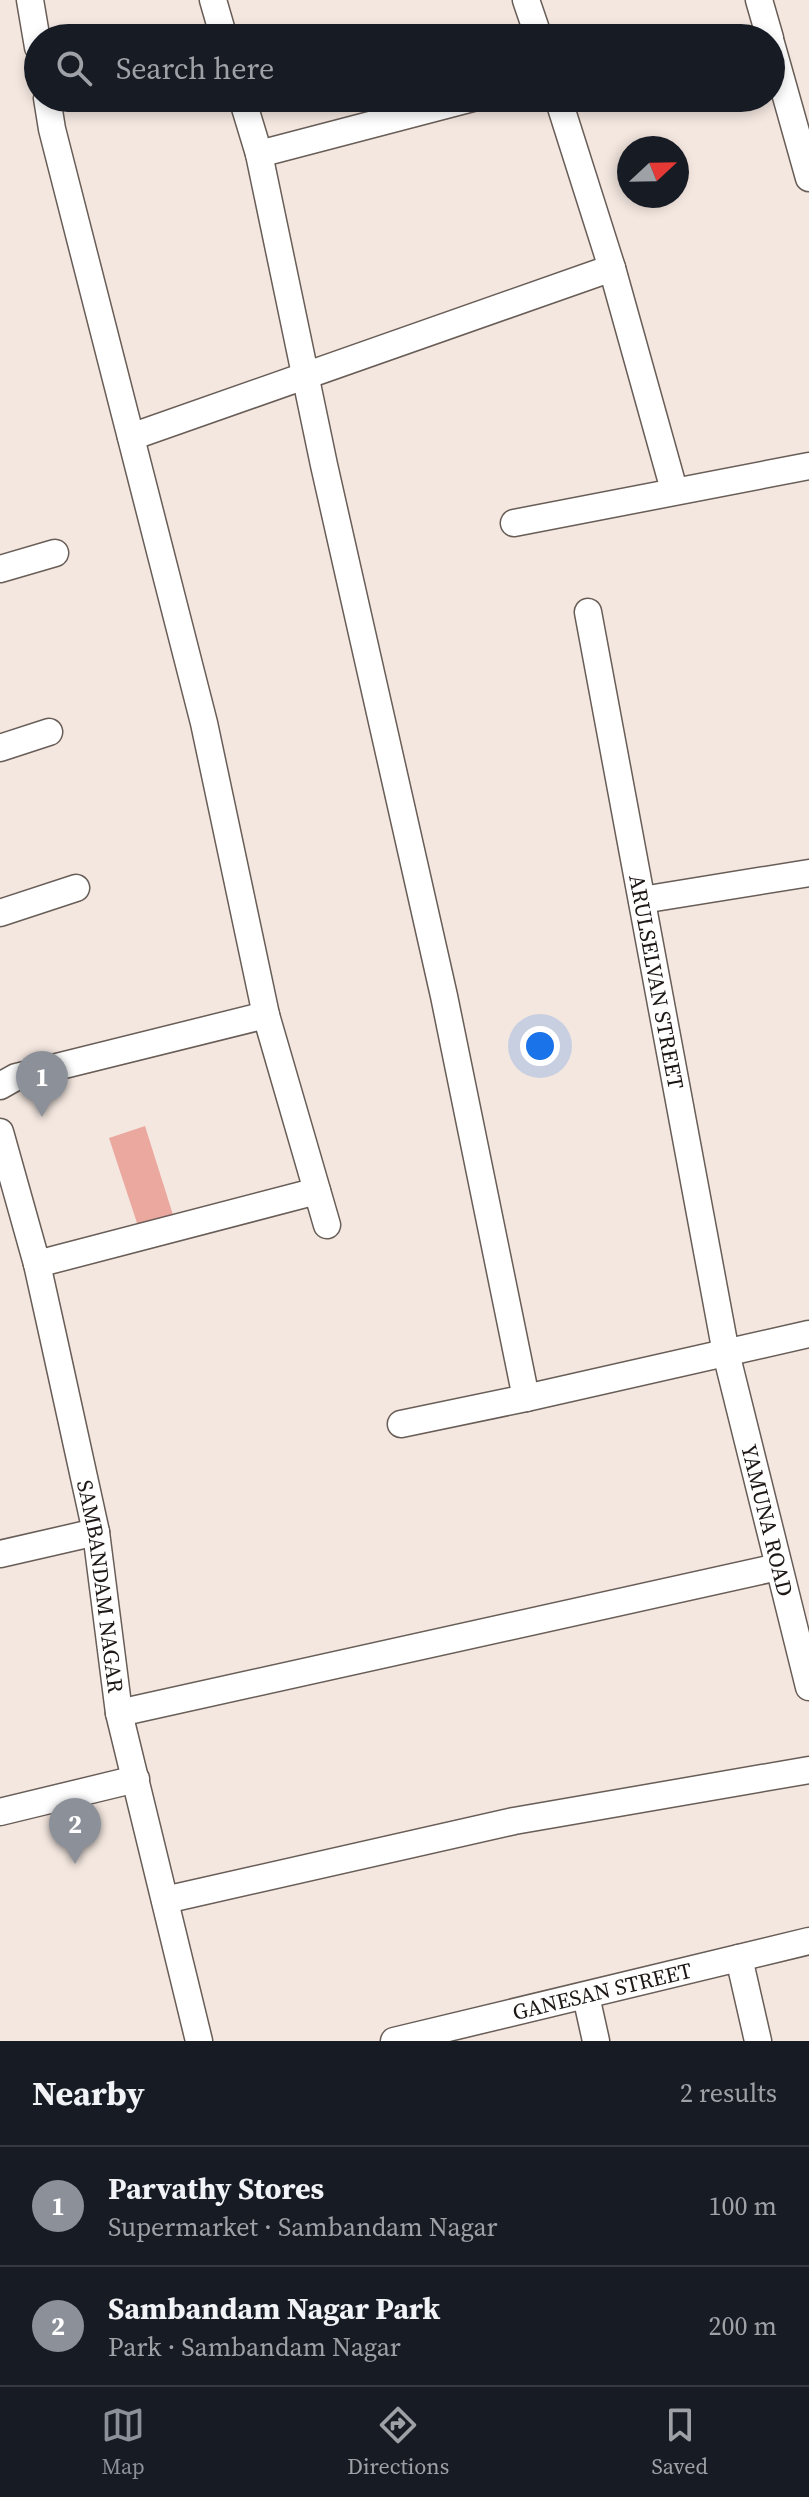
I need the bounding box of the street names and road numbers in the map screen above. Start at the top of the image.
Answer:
street label: ARULSELVAN STREET [622,872,692,1091]
street label: YAMUNA ROAD [734,1441,801,1599]
street label: SAMBANDAM NAGAR [70,1477,131,1695]
street label: GANESAN STREET [509,1955,695,2027]

